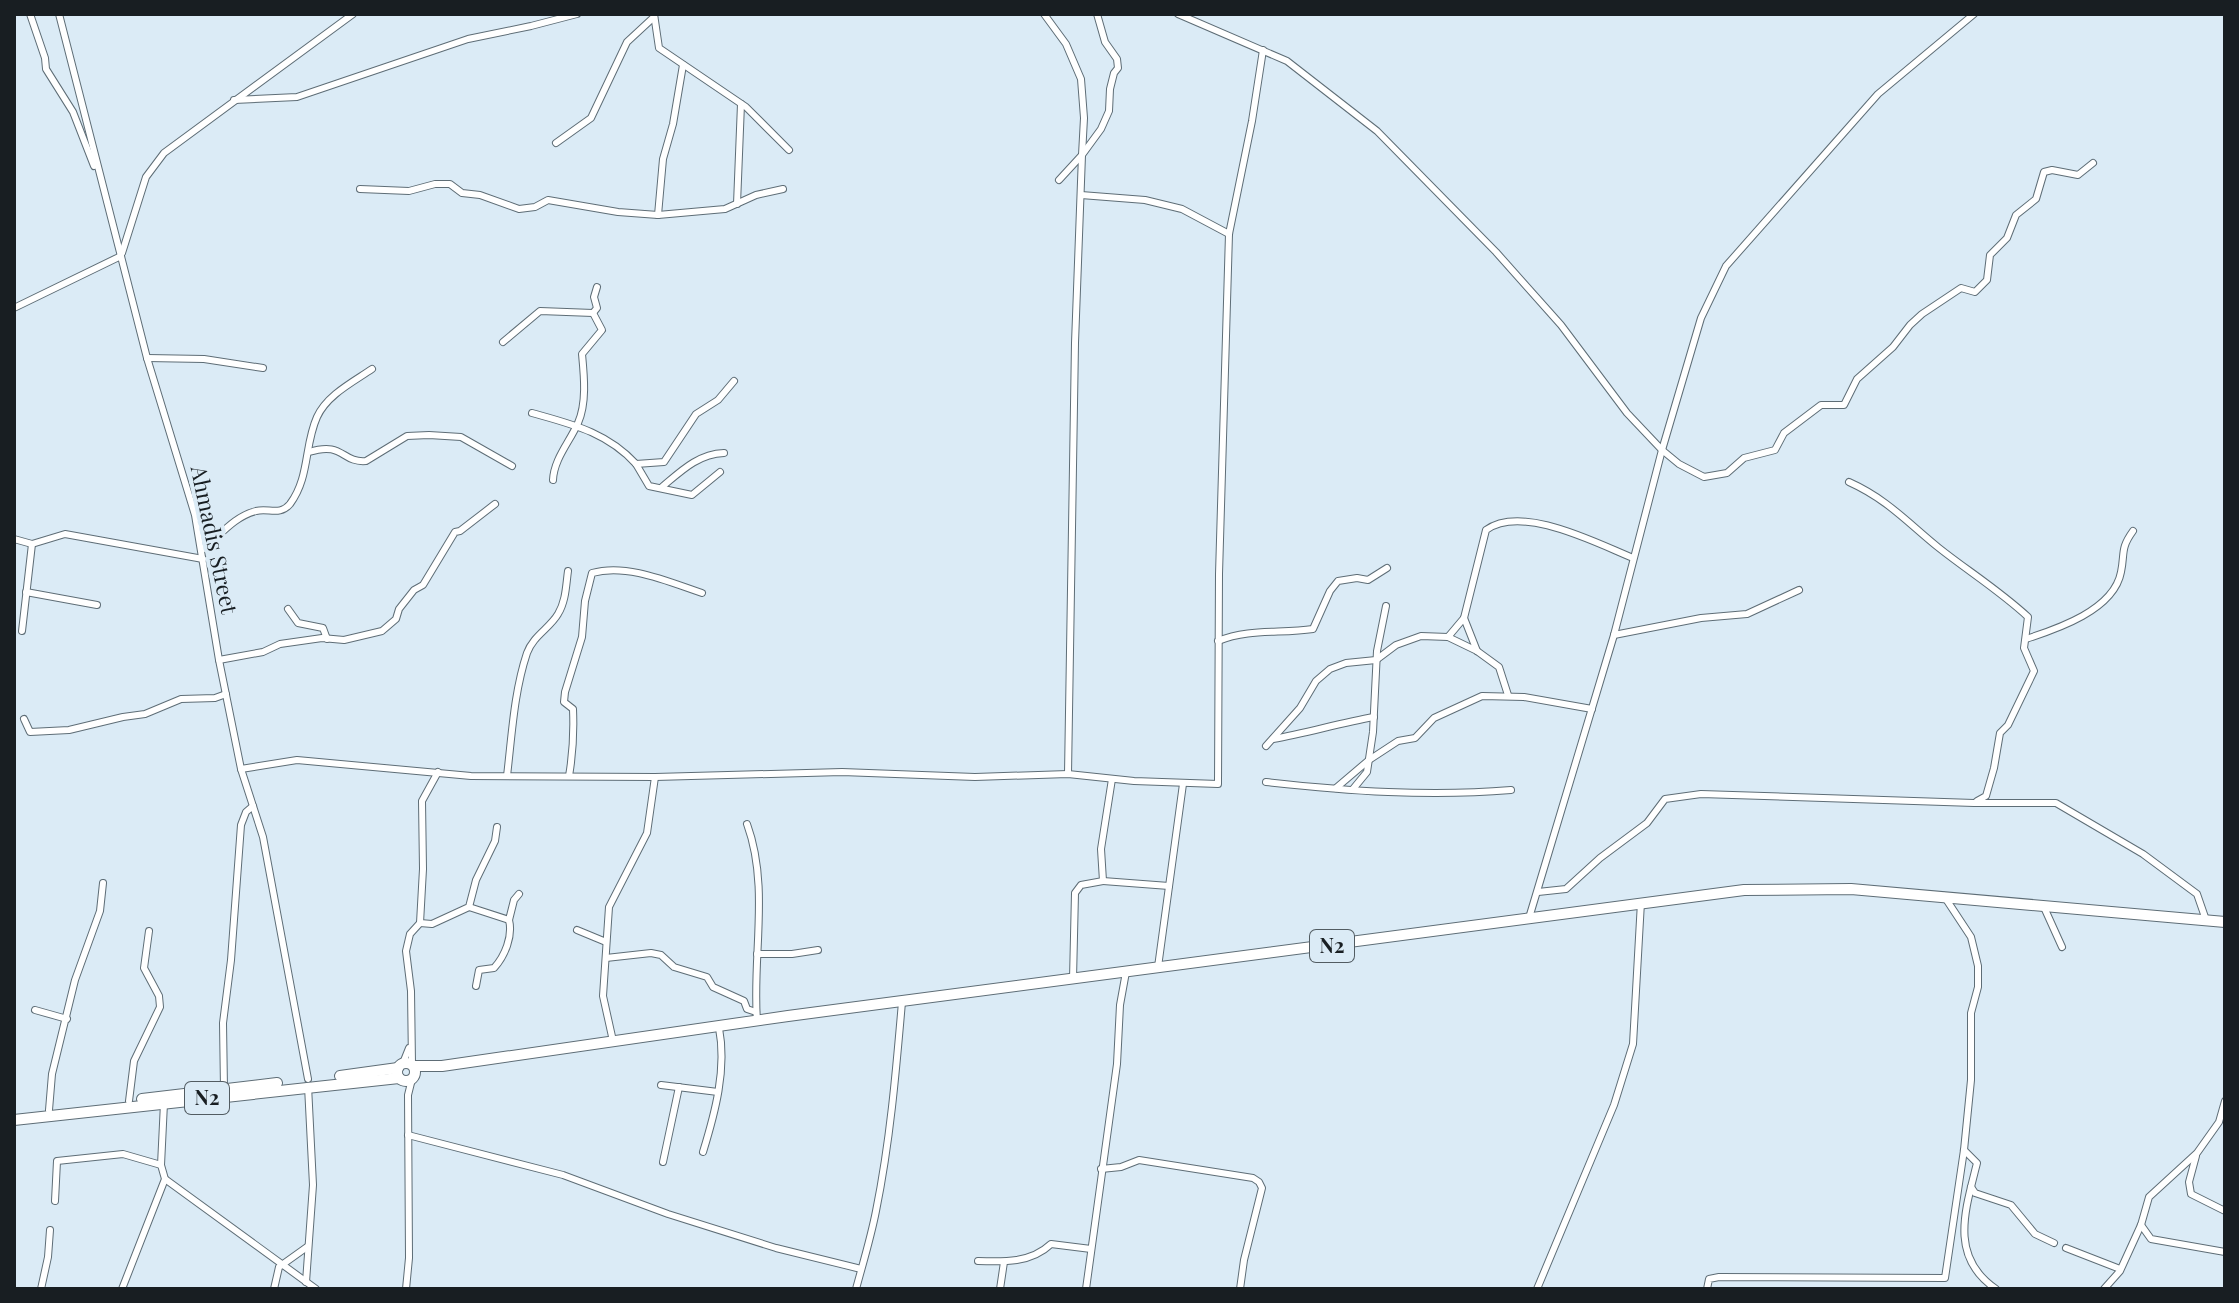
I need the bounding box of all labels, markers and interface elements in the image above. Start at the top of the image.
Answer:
street label: Ahmadis Street [184,462,246,618]
road number: N2 [1310,930,1354,962]
road number: N2 [185,1082,229,1114]

